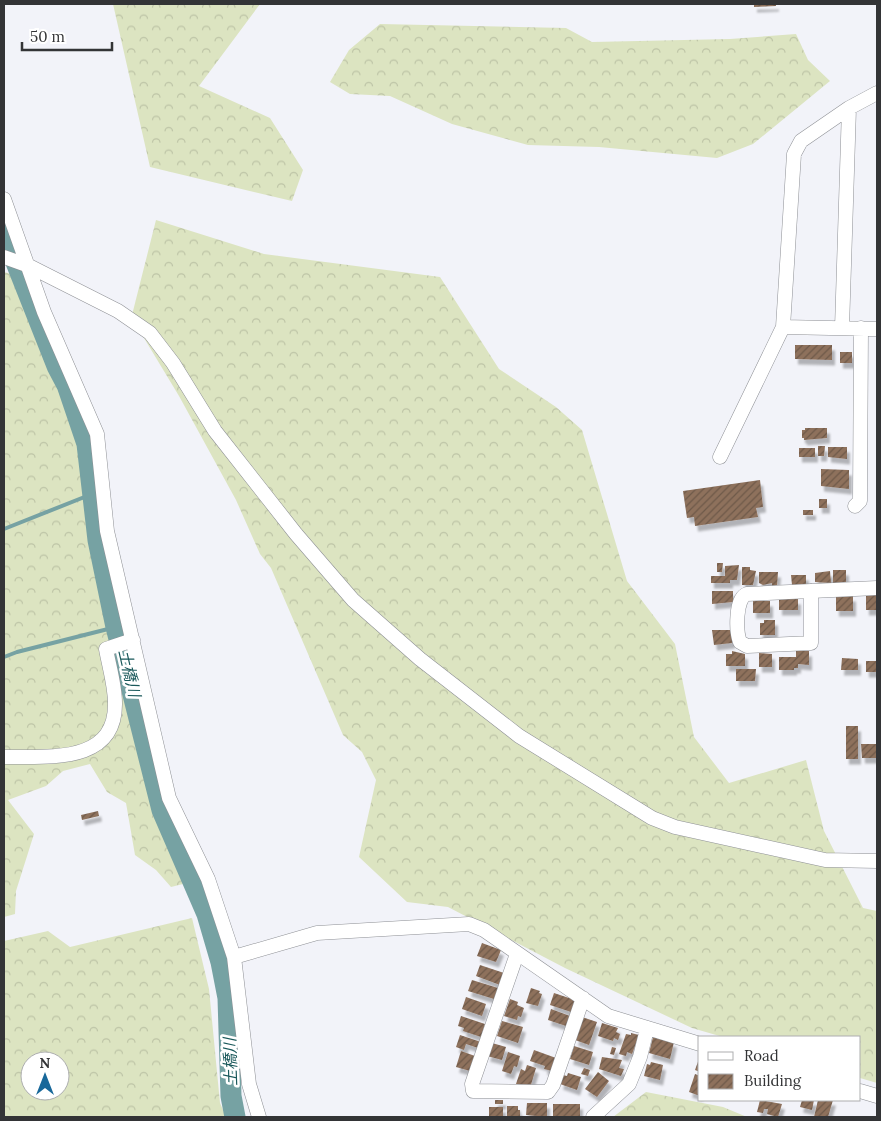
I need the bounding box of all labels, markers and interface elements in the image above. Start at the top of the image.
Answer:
scale bar [22,20,112,52]
text: 50 m [30,27,65,46]
water label: 土橋川 [115,647,146,701]
water label: 土橋川 [219,1036,241,1086]
legend [698,1036,861,1101]
text: Road [744,1046,779,1065]
north arrow [20,1051,70,1101]
text: N [40,1054,51,1072]
text: Building [744,1071,802,1090]

